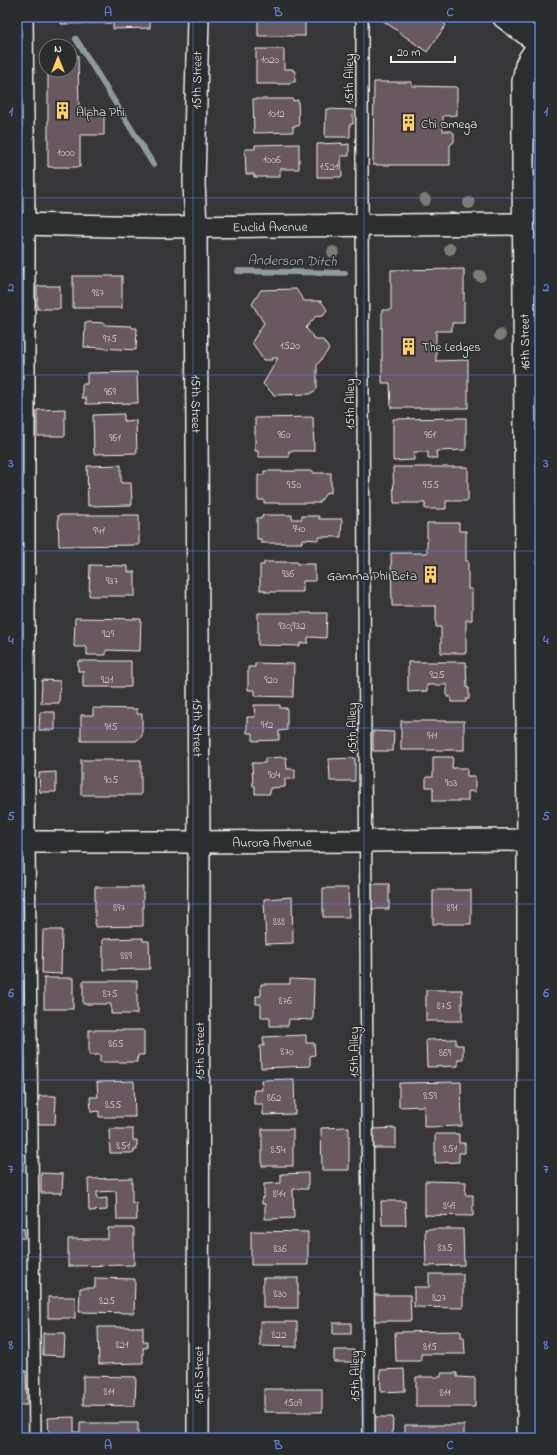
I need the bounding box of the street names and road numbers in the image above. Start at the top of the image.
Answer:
street label: 15th Street [187,50,208,109]
street label: 15th Alley [340,54,360,104]
street label: Euclid Avenue [232,218,308,237]
street label: 16th Street [515,313,535,370]
street label: 15th Street [186,375,205,434]
street label: 15th Alley [341,379,361,429]
street label: 15th Street [187,699,207,758]
street label: 15th Alley [343,703,363,753]
street label: Aurora Avenue [232,833,312,853]
street label: 15th Street [191,1021,210,1080]
street label: 15th Alley [345,1027,365,1077]
street label: 15th Street [190,1345,209,1404]
street label: 15th Alley [346,1351,366,1401]

